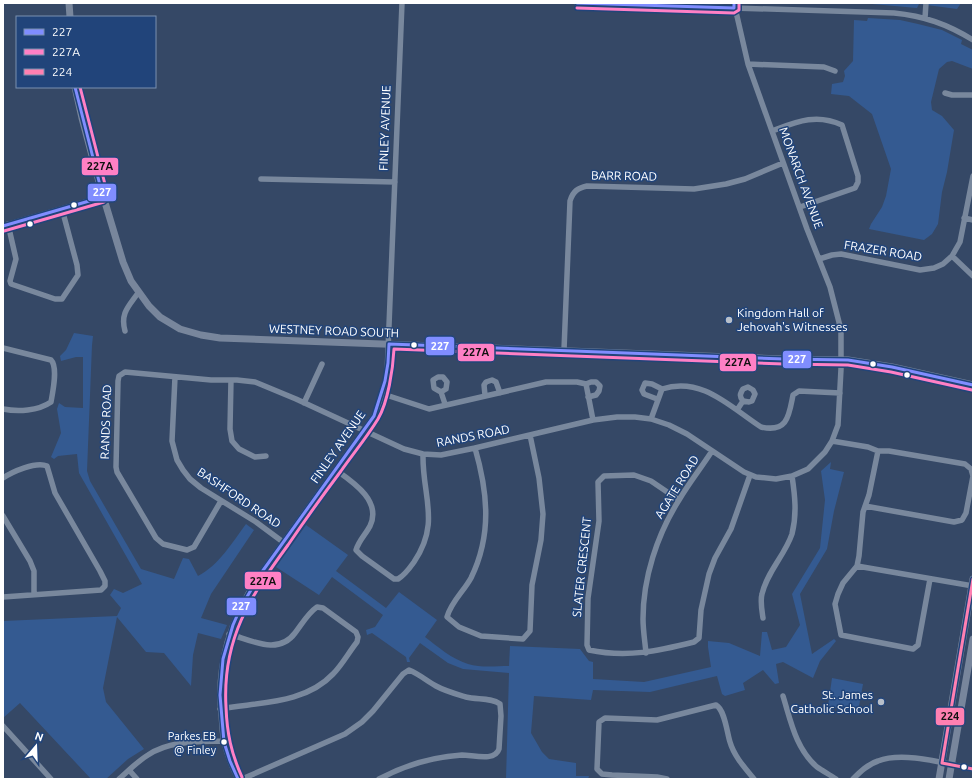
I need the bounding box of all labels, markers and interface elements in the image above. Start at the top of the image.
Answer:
legend [16,16,156,88]
text: 227 [52,25,72,38]
text: 227A [52,45,80,58]
text: 224 [52,65,73,78]
street label: FINLEY AVENUE [377,85,392,171]
street label: MONARCH AVENUE [777,125,826,231]
line badge: 227A [81,157,119,176]
text: 227A [87,160,113,172]
street label: BARR ROAD [591,168,657,183]
line badge: 227 [87,183,117,202]
text: 227 [93,186,111,198]
unlabelled marker [69,200,79,210]
unlabelled marker [25,219,35,229]
street label: FRAZER ROAD [843,238,923,263]
place label: Kingdom Hall of Jehovah's Witnesses [737,306,848,333]
marker: Kingdom Hall of Jehovah's Witnesses [724,315,734,325]
street label: WESTNEY ROAD SOUTH [269,322,399,339]
line badge: 227 [425,336,455,356]
unlabelled marker [409,340,419,350]
text: 227 [431,340,449,352]
line badge: 227A [457,343,495,362]
text: 227A [463,346,489,358]
line badge: 227 [782,350,812,369]
line badge: 227A [719,353,757,372]
text: 227 [788,353,806,365]
text: 227A [725,356,751,368]
unlabelled marker [868,359,878,369]
unlabelled marker [902,370,912,380]
street label: RANDS ROAD [98,384,113,460]
street label: FINLEY AVENUE [308,408,368,485]
street label: RANDS ROAD [435,422,511,449]
street label: AGATE ROAD [652,453,701,521]
street label: BASHFORD ROAD [195,465,283,530]
street label: SLATER CRESCENT [570,516,593,618]
line badge: 227A [244,571,282,590]
text: 227A [250,575,276,587]
line badge: 227 [226,597,257,616]
text: 227 [232,600,250,612]
place label: St. James Catholic School [791,688,873,715]
marker: St. James Catholic School [876,697,886,707]
line badge: 224 [935,707,965,726]
text: 224 [941,710,959,722]
north arrow [16,726,56,766]
text: N [33,730,45,744]
place label: Parkes EB @ Finley [168,730,217,756]
marker: Parkes EB @ Finley [219,737,229,747]
unlabelled marker [959,762,969,772]

